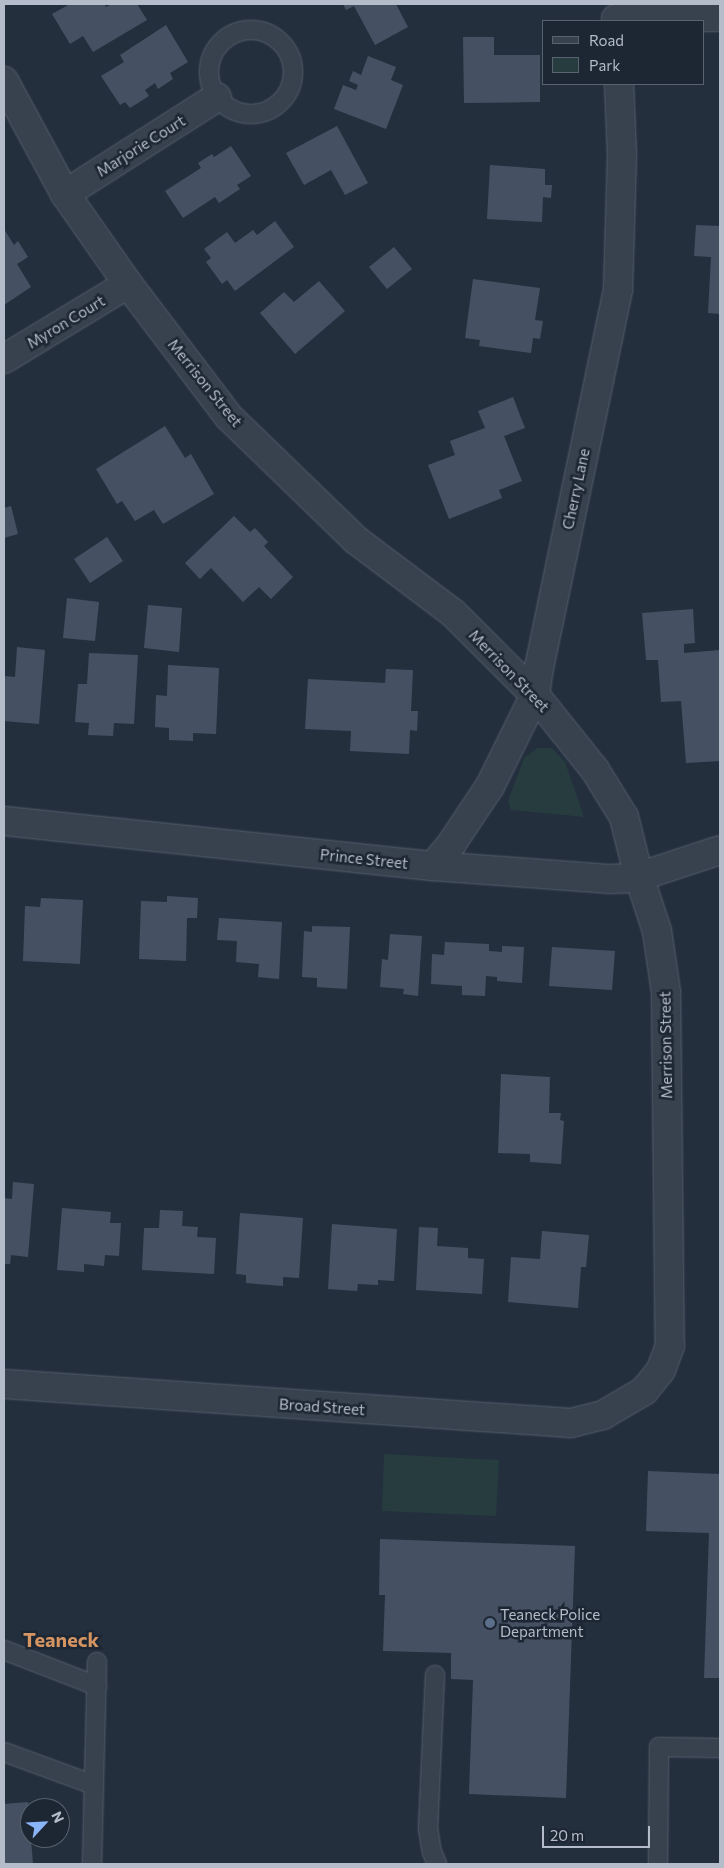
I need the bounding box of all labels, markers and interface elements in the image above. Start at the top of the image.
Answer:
legend [542,20,704,85]
text: Road [589,31,624,49]
text: Park [589,56,620,74]
street label: Marjorie Court [93,112,189,180]
street label: Myron Court [24,292,108,352]
street label: Merrison Street [164,335,246,431]
street label: Cherry Lane [559,447,593,531]
street label: Merrison Street [465,626,553,716]
street label: Prince Street [319,845,409,873]
street label: Merrison Street [656,991,676,1099]
street label: Broad Street [278,1395,366,1419]
place label: Teaneck Police Department [500,1605,600,1640]
marker: Teaneck Police Department [484,1617,496,1629]
district label: Teaneck [23,1627,99,1651]
north arrow [20,1798,70,1848]
text: N [48,1809,68,1825]
scale bar [544,1816,652,1848]
text: 20 m [550,1826,584,1844]

